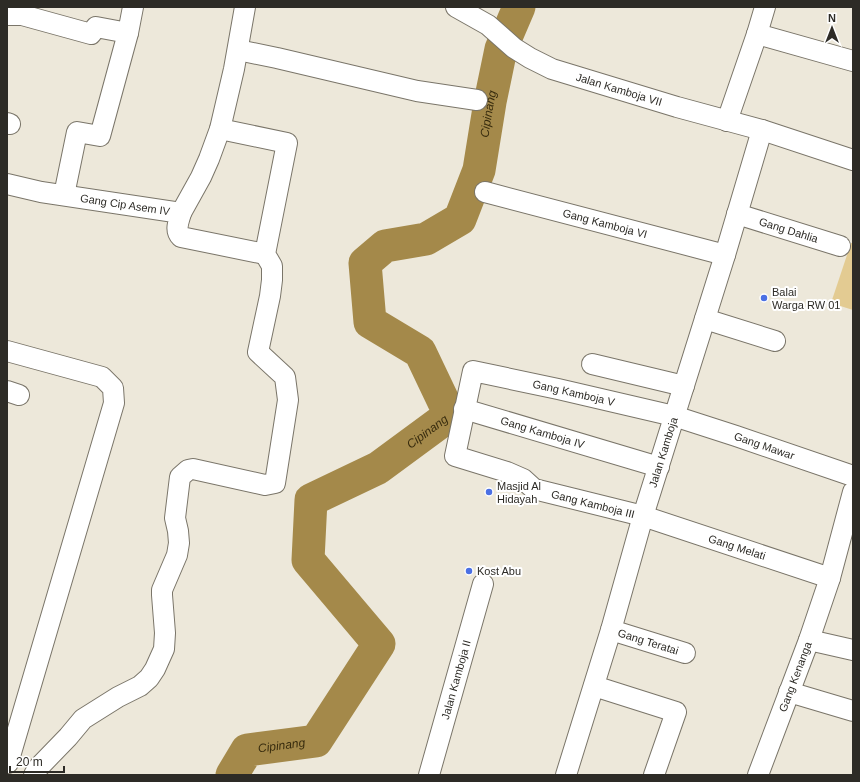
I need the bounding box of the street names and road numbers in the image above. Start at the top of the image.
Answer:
street label: Jalan Kamboja VII [575,71,664,108]
street label: Gang Cip Asem IV [79,192,171,217]
street label: Gang Kamboja VI [561,207,649,240]
street label: Gang Dahlia [758,215,820,245]
street label: Gang Kamboja V [532,378,617,408]
street label: Gang Kamboja IV [499,414,587,451]
street label: Jalan Kamboja [646,415,680,489]
street label: Gang Mawar [733,430,796,462]
street label: Gang Kamboja III [550,488,636,520]
street label: Gang Melati [707,532,767,562]
street label: Gang Teratai [616,627,680,657]
street label: Jalan Kamboja II [439,639,473,721]
street label: Gang Kenanga [776,639,814,714]

